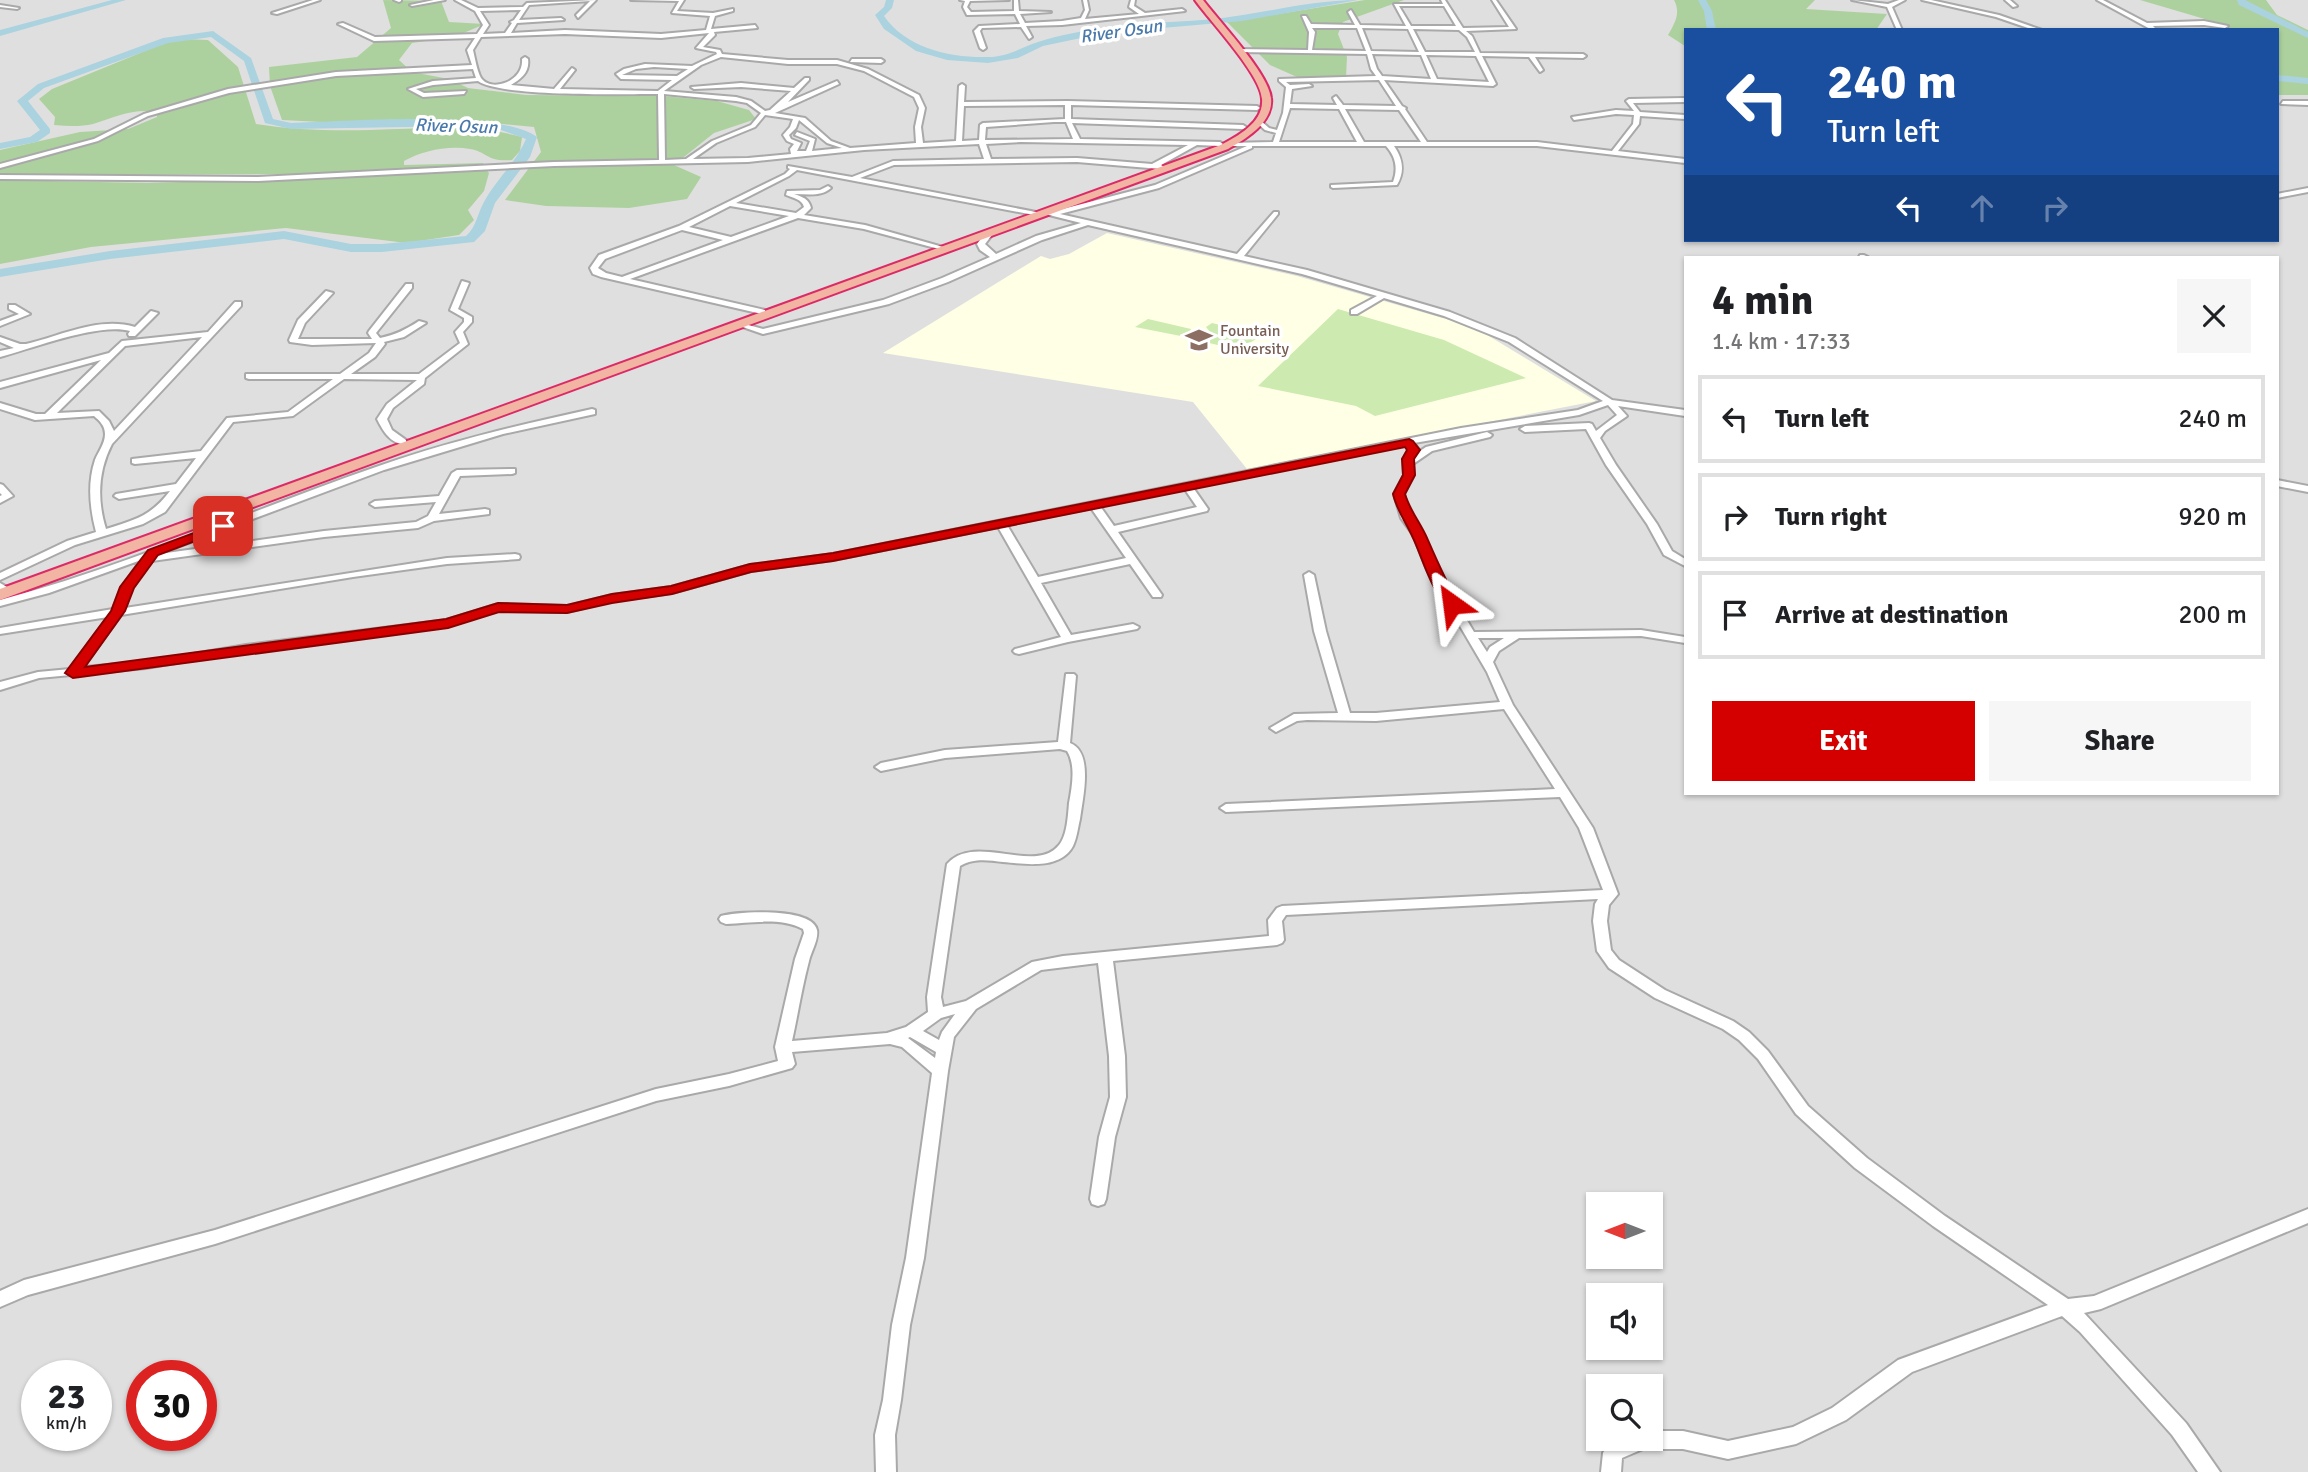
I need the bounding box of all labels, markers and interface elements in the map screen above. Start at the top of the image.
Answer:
water label: River Osun [1079,14,1165,48]
text: 240 m [1827,52,1957,112]
icon: left [1712,56,1803,147]
text: Turn left [1827,112,1940,151]
water label: River Osun [414,114,499,138]
icon: left [1890,189,1928,227]
icon: ahead [1963,189,2001,227]
icon: right [2036,189,2074,227]
text: 4 min [1712,275,1813,326]
button: close [2177,279,2251,353]
place label: Fountain University [1220,321,1290,359]
school or university icon: Fountain University [1184,325,1214,355]
text: 1.4 km · 17:33 [1712,327,1851,356]
icon: left [1716,400,1754,438]
text: Turn left [1775,403,1869,435]
text: 240 m [2178,403,2247,435]
pin [193,496,253,556]
icon: right [1716,498,1754,536]
text: Turn right [1775,501,1887,533]
text: 920 m [2178,501,2247,533]
icon: arrive [204,507,242,545]
position arrow [1415,567,1489,641]
icon: arrive [1716,596,1754,634]
text: Arrive at destination [1775,599,2008,631]
text: 200 m [2178,599,2247,631]
button: Exit [1712,701,1975,781]
button: Share [1989,701,2251,781]
north arrow [1586,1192,1662,1269]
map controls [1586,1192,1663,1451]
button: sound [1586,1283,1663,1360]
speed limit sign: 30 [126,1360,217,1451]
button: search [1586,1374,1663,1451]
text: 23 [48,1375,85,1418]
text: km/h [46,1412,87,1434]

